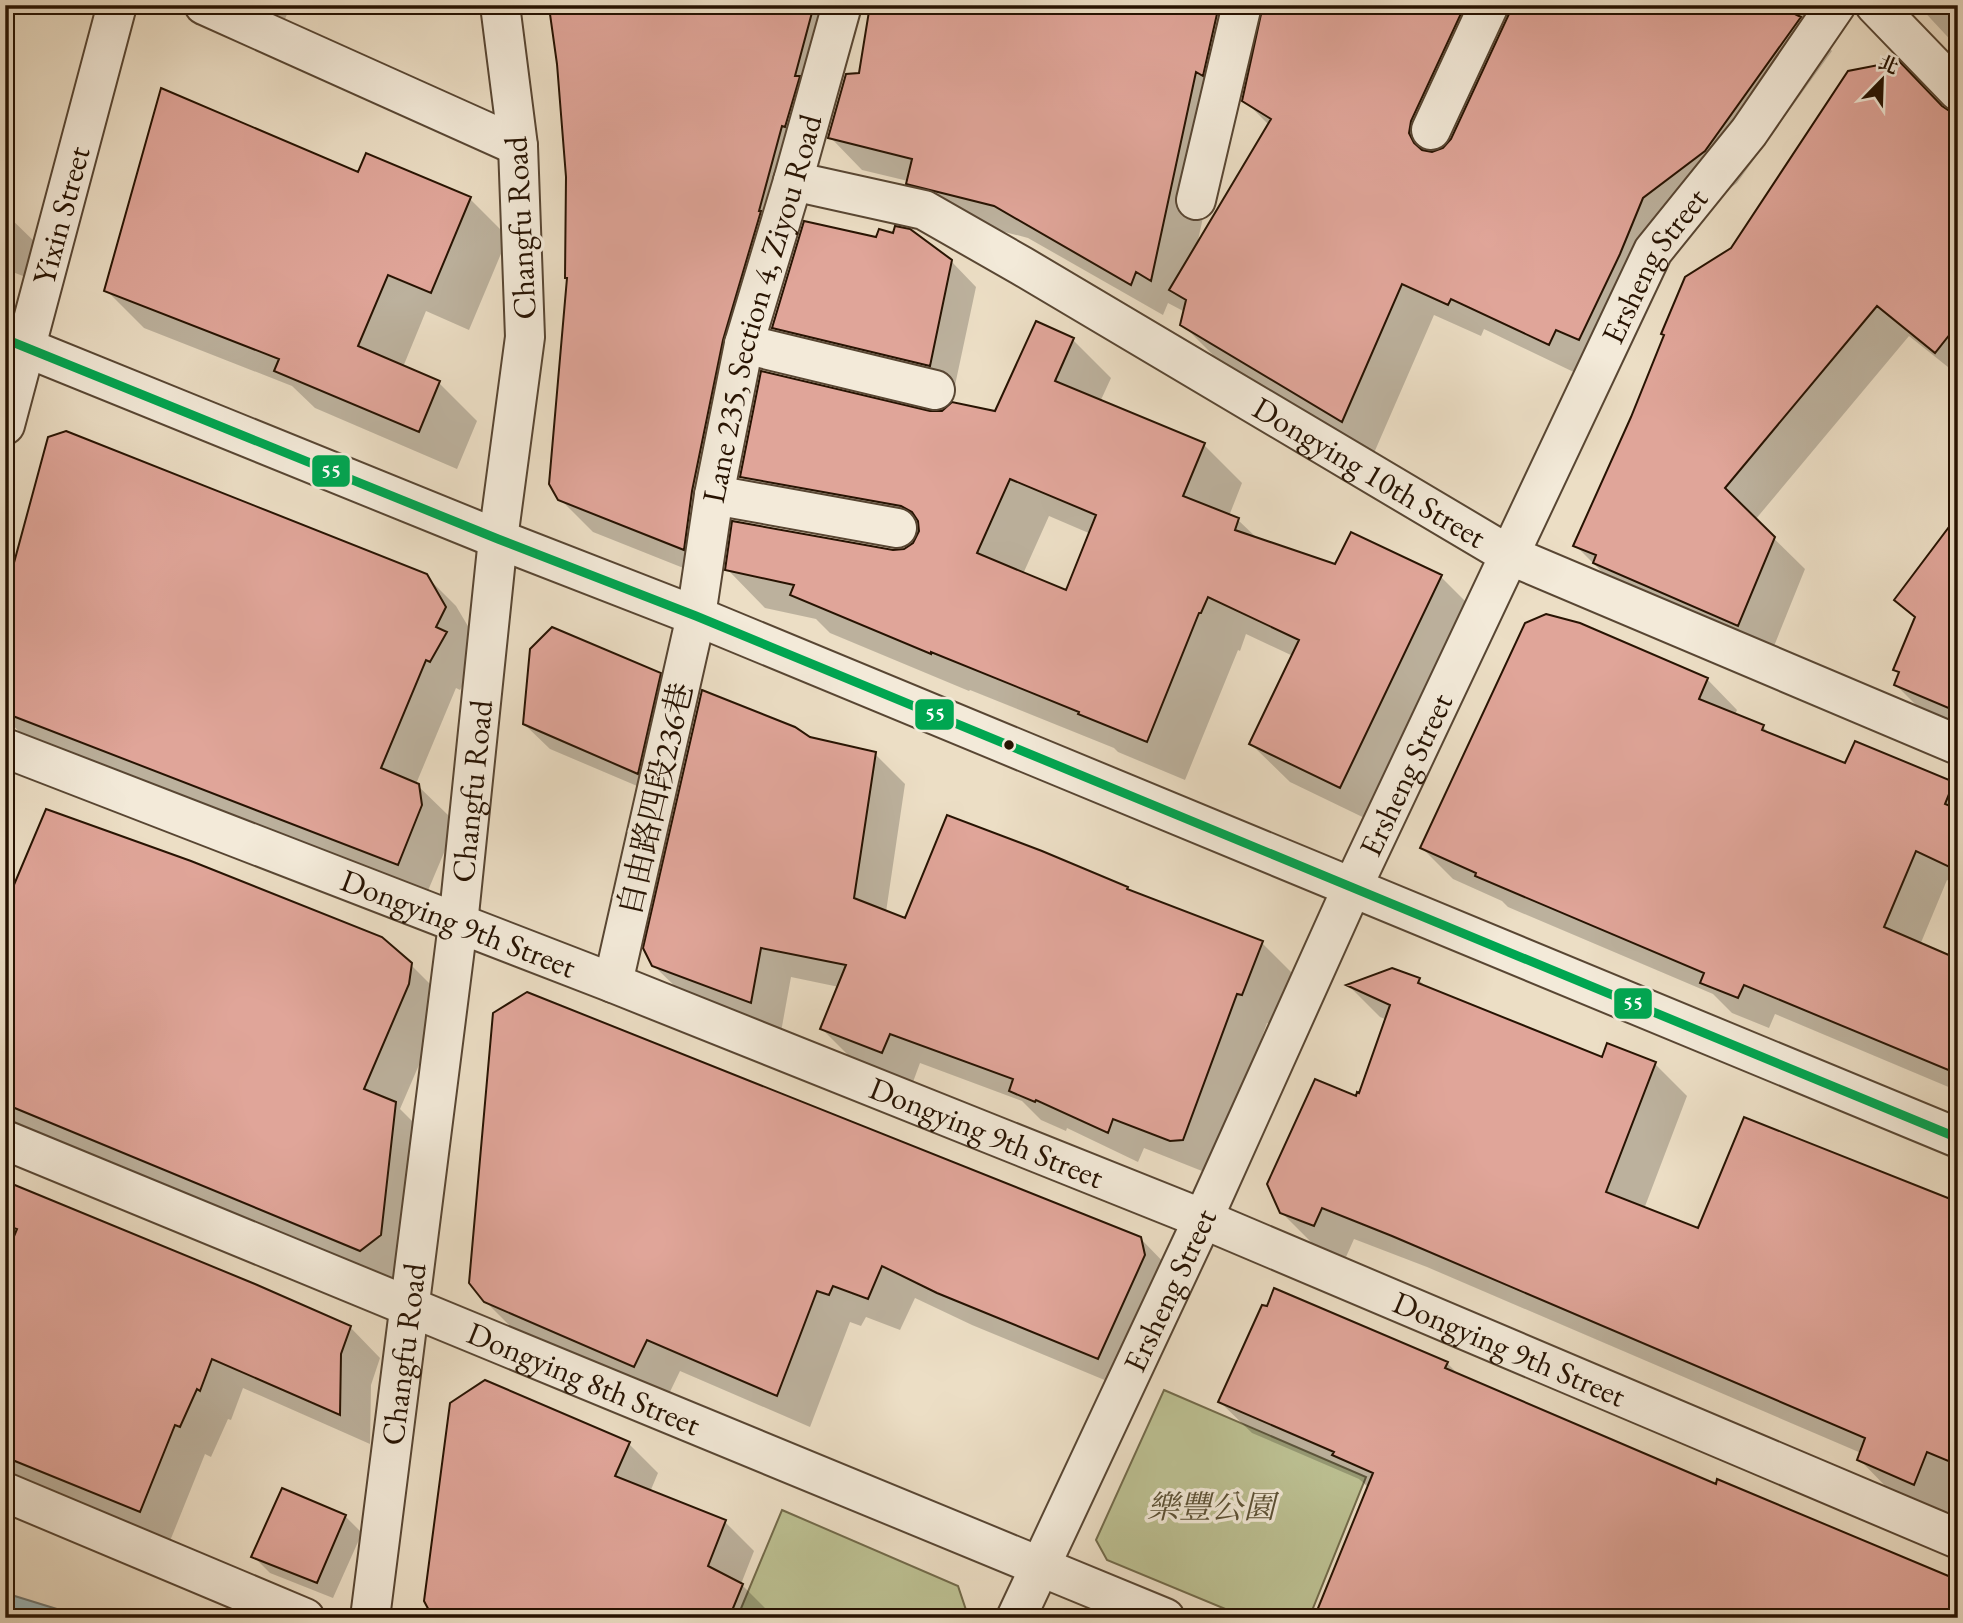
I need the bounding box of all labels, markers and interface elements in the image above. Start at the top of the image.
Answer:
north arrow [1848,46,1918,116]
text: 北 [1875,50,1902,80]
street label: Lane 235, Section 4, Ziyou Road [692,109,832,507]
street label: Changfu Road [494,135,546,321]
street label: Yixin Street [22,141,99,289]
street label: Ersheng Street [1591,179,1717,350]
street label: Dongying 10th Street [1245,387,1494,558]
line badge: 55 [311,454,351,488]
text: 55 [321,459,341,484]
street label: 自由路四段236巷 [608,678,702,920]
street label: Ersheng Street [1349,686,1462,863]
street label: Changfu Road [441,697,502,885]
line badge: 55 [914,698,955,731]
text: 55 [925,702,945,727]
unlabelled marker [1002,738,1016,752]
street label: Dongying 9th Street [335,859,582,988]
line badge: 55 [1613,987,1653,1020]
text: 55 [1623,991,1643,1016]
street label: Dongying 9th Street [863,1067,1110,1198]
street label: Ersheng Street [1113,1202,1226,1379]
street label: Changfu Road [371,1260,436,1448]
street label: Dongying 9th Street [1387,1281,1632,1417]
street label: Dongying 8th Street [461,1312,707,1445]
park label: 樂豐公園 [1147,1486,1280,1528]

